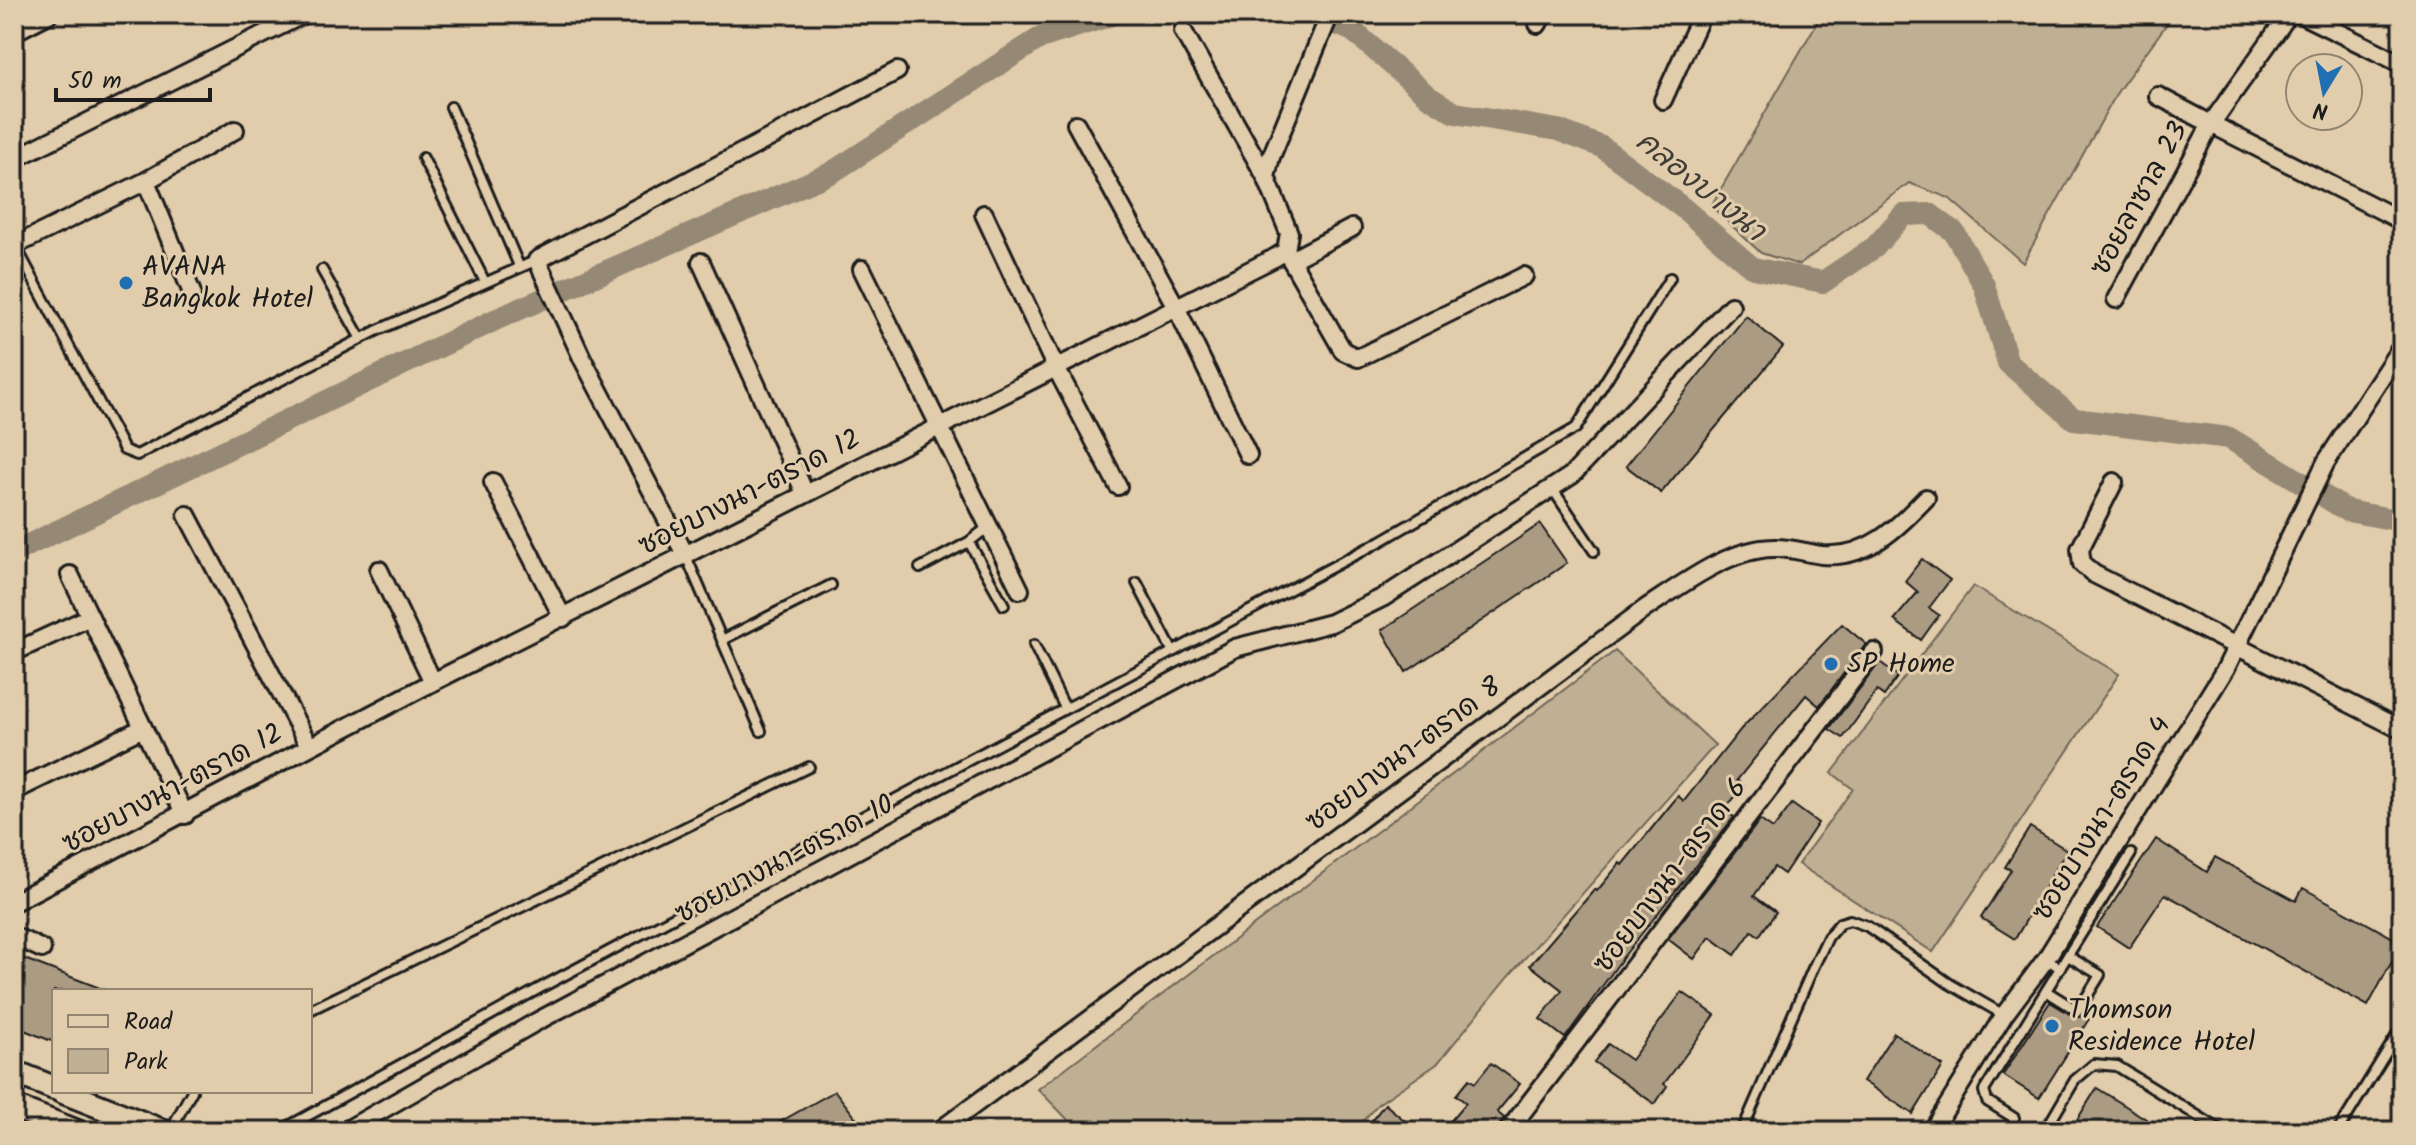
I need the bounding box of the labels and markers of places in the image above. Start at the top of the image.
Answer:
place label: AVANA Bangkok Hotel [142,245,313,322]
marker: AVANA Bangkok Hotel [117,274,135,292]
place label: SP Home [1847,642,1955,687]
marker: SP Home [1822,655,1840,673]
place label: Thomson Residence Hotel [2068,988,2255,1065]
marker: Thomson Residence Hotel [2043,1017,2061,1035]

